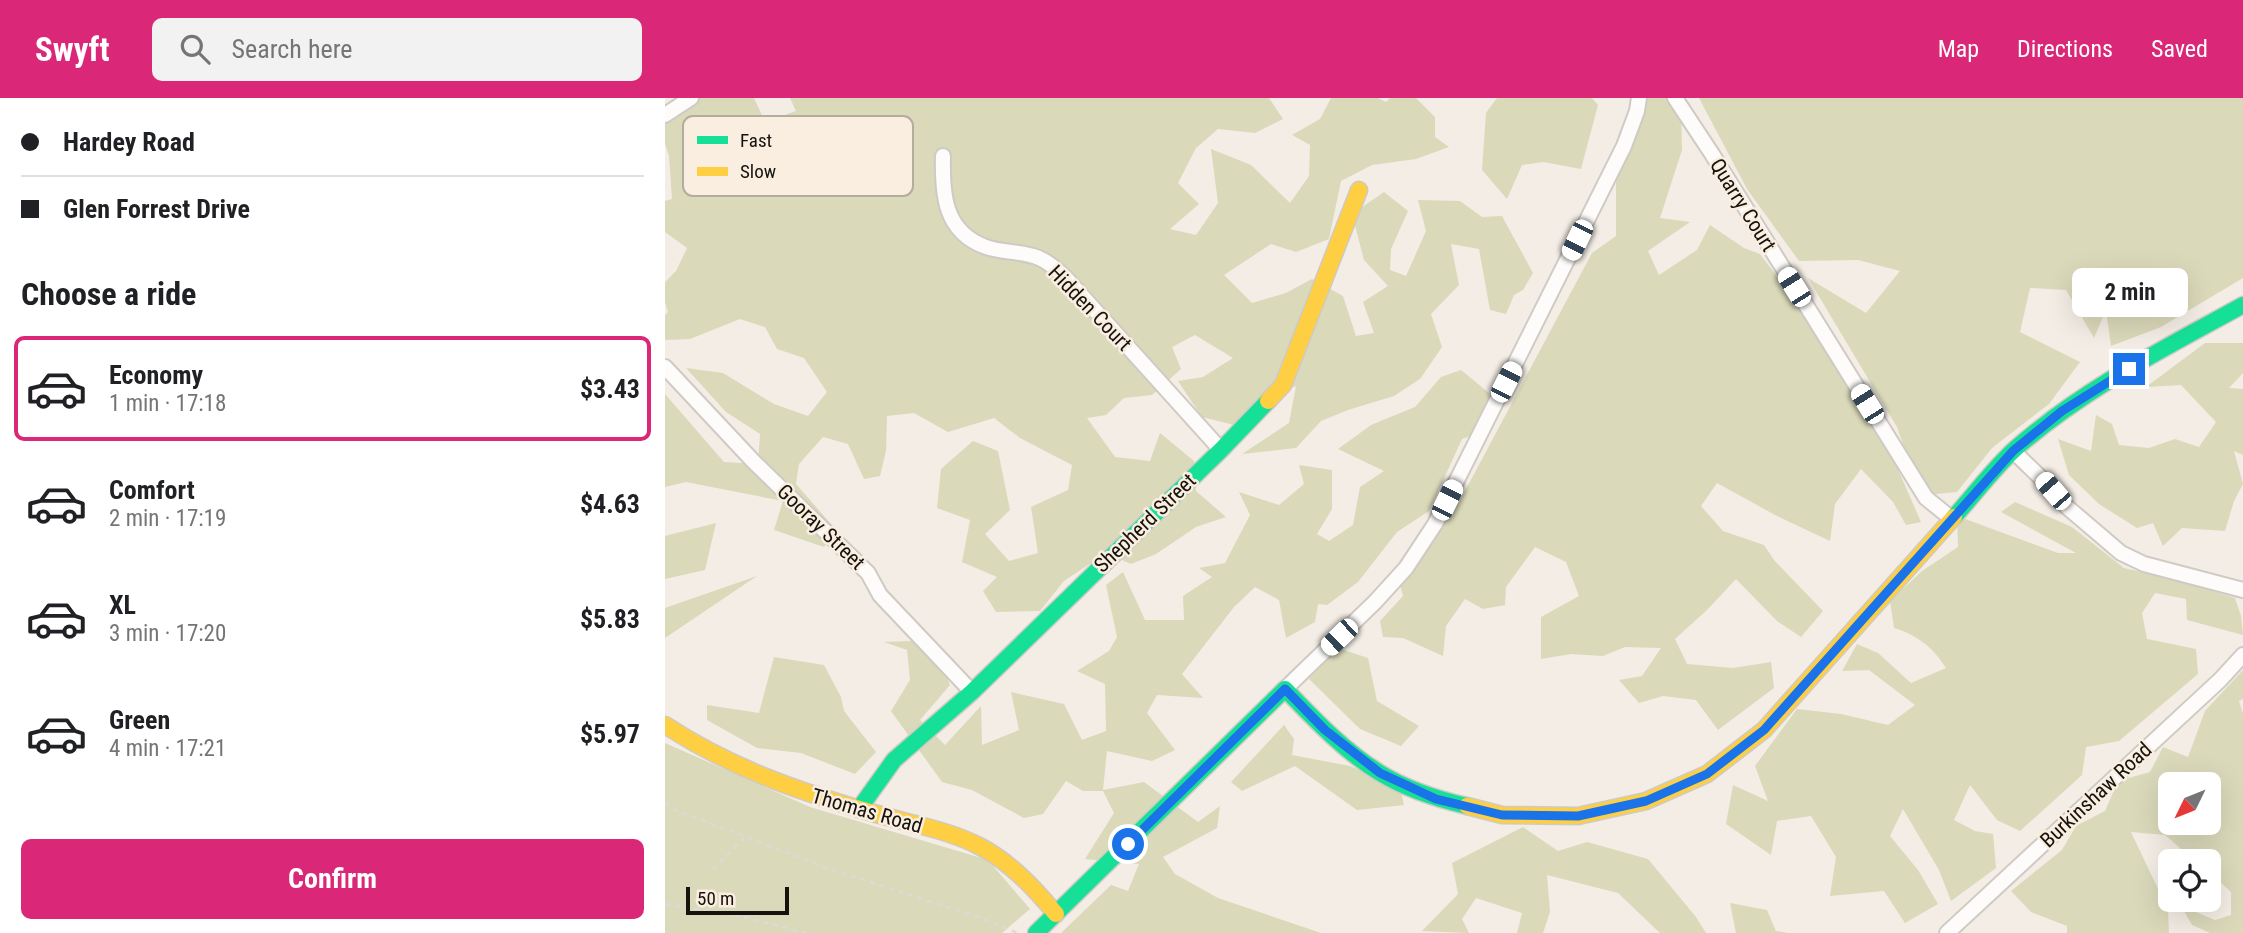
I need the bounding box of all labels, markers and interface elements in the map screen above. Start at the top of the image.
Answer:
search box [152,18,642,81]
text: Swyft [35,30,110,69]
icon: search [176,30,214,68]
text: Search here [232,34,353,64]
text: Map [1938,35,1979,63]
text: Directions [2017,35,2113,63]
text: Saved [2151,35,2208,63]
legend [683,116,913,196]
text: Hardey Road [63,127,195,157]
text: Fast [740,129,772,152]
street label: Quarry Court [1705,154,1781,256]
text: Slow [740,160,776,183]
text: Glen Forrest Drive [63,194,250,224]
car [1559,217,1596,263]
street label: Hidden Court [1043,260,1137,356]
car [1774,264,1815,310]
callout: 2 min [2071,268,2187,316]
text: Choose a ride [21,275,196,313]
text: 2 min [2104,279,2156,306]
route end [2113,353,2145,385]
icon: car [25,357,88,420]
car [1488,359,1525,405]
text: Economy [109,360,203,390]
text: $3.43 [580,374,640,404]
car [1847,381,1888,427]
text: 1 min · 17:18 [109,390,226,417]
car [2032,468,2075,514]
street label: Shepherd Street [1089,469,1201,577]
icon: car [25,472,88,535]
text: Comfort [109,475,195,505]
car [1429,477,1466,523]
street label: Gooray Street [772,479,870,575]
text: $4.63 [580,489,640,519]
text: 2 min · 17:19 [109,505,226,532]
icon: car [25,587,88,650]
text: XL [109,590,136,620]
text: $5.83 [580,604,640,634]
car [1317,615,1362,659]
text: 3 min · 17:20 [109,620,226,647]
icon: car [25,702,88,765]
text: Green [109,705,170,735]
text: $5.97 [580,719,640,749]
text: 4 min · 17:21 [109,735,226,762]
street label: Burkinshaw Road [2036,737,2156,853]
north arrow [2158,772,2221,835]
map controls [2158,772,2221,912]
street label: Thomas Road [809,784,925,838]
route start [1112,828,1144,860]
button: Confirm [21,839,644,919]
button: locate [2158,849,2221,912]
scale bar [686,884,789,916]
text: 50 m [697,887,734,910]

